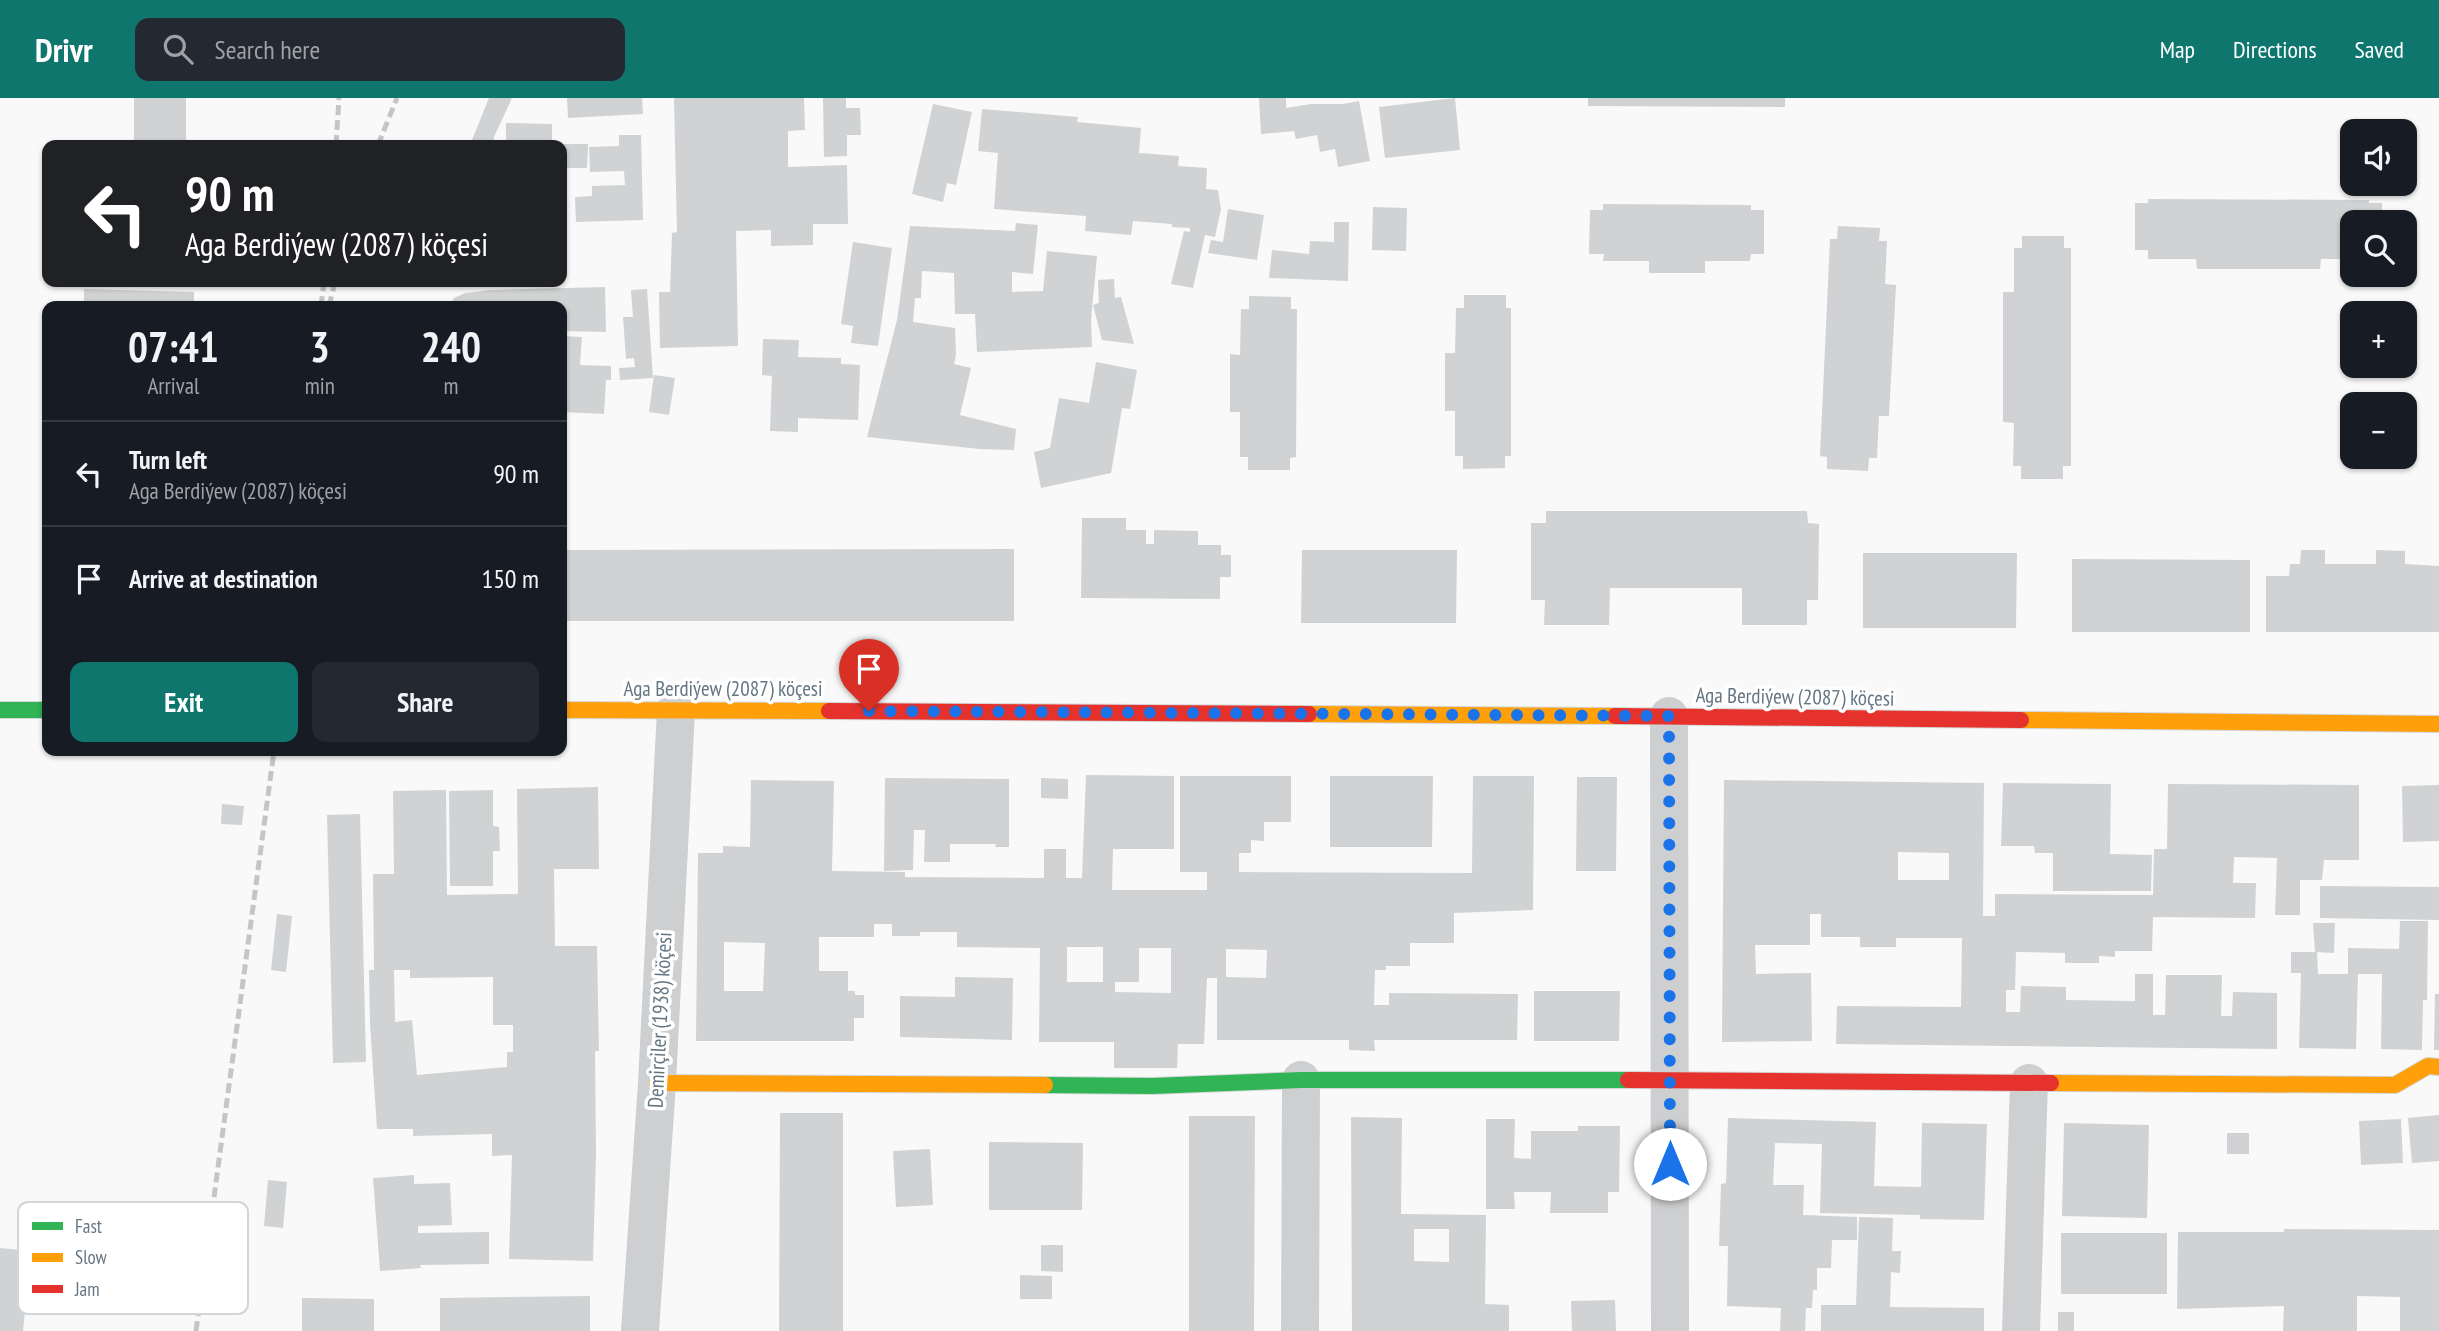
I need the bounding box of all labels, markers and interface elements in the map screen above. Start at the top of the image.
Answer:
search box [135,18,625,81]
text: Drivr [35,28,93,71]
icon: search [159,30,197,68]
text: Search here [215,33,320,66]
text: Map [2160,34,2195,65]
text: Directions [2233,34,2317,65]
text: Saved [2355,34,2404,65]
map controls [2340,119,2417,469]
button: sound [2340,119,2417,196]
text: 90 m [185,161,274,225]
icon: left [70,168,161,259]
button: search [2340,210,2417,287]
text: Aga Berdiýew (2087) köçesi [185,223,488,265]
button: + [2340,301,2417,378]
text: 07:41 [128,319,219,374]
text: 3 [310,319,330,374]
text: 240 [421,319,481,374]
text: Arrival [147,371,199,400]
text: min [305,371,335,400]
text: m [443,371,458,400]
button: − [2340,392,2417,469]
text: Turn left [129,443,207,476]
icon: left [70,455,108,493]
text: 90 m [493,457,539,490]
text: Aga Berdiýew (2087) köçesi [129,476,347,505]
icon: arrive [70,560,108,598]
text: Arrive at destination [129,562,318,595]
text: 150 m [481,562,539,595]
pin [839,639,899,711]
icon: arrive [850,650,888,688]
button: Exit [70,662,298,742]
button: Share [312,662,539,742]
street label: Aga Berdiýew (2087) köçesi [624,675,822,702]
street label: Aga Berdiýew (2087) köçesi [1695,681,1895,712]
street label: Demirçiler (1938) köçesi [641,931,678,1109]
position arrow [1633,1127,1707,1201]
legend [18,1202,248,1314]
text: Fast [75,1214,103,1238]
text: Slow [75,1245,108,1269]
text: Jam [74,1277,100,1301]

